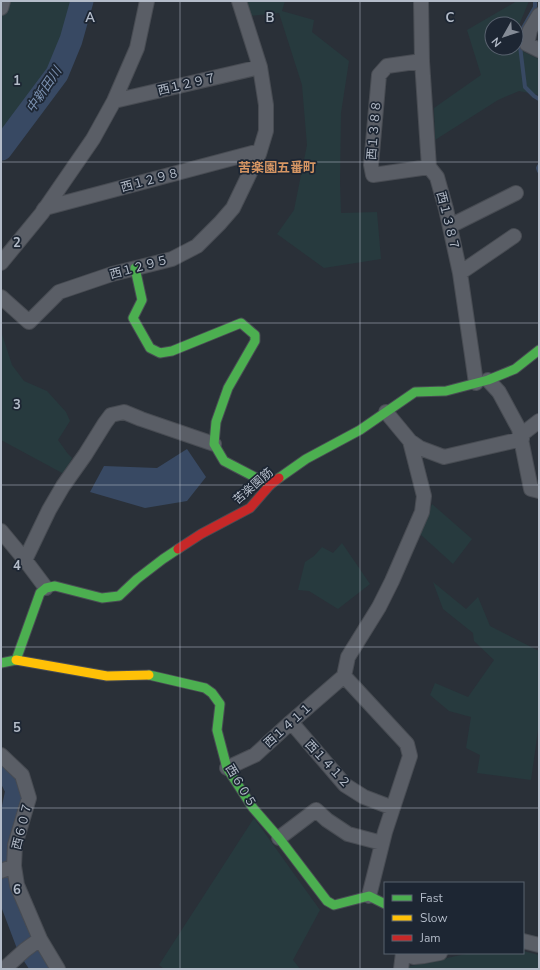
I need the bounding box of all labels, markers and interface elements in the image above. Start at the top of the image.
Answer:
text: A [85,9,95,27]
text: B [266,9,275,27]
text: C [446,9,455,27]
north arrow [484,16,524,56]
text: N [488,34,505,50]
water label: 中新田川 [22,62,67,117]
street label: 西１２９７ [156,69,218,99]
text: 1 [13,72,21,90]
street label: 西１３８８ [363,99,385,161]
district label: 苦楽園五番町 [238,159,316,177]
street label: 西１２９８ [119,165,181,195]
street label: 西１３８７ [433,190,463,252]
text: 2 [13,234,21,252]
street label: 西１２９５ [108,252,170,282]
text: 3 [13,396,21,414]
street label: 苦楽園筋 [230,464,276,508]
text: 4 [13,557,21,575]
street label: 西１４１１ [260,699,316,751]
text: 5 [13,719,21,737]
street label: 西１４１２ [302,737,354,791]
street label: 西６０５ [222,761,260,811]
street label: 西６０７ [8,801,36,851]
text: 6 [13,881,21,899]
legend [384,882,524,954]
text: Fast [420,890,443,906]
text: Slow [420,910,448,926]
text: Jam [419,930,441,946]

